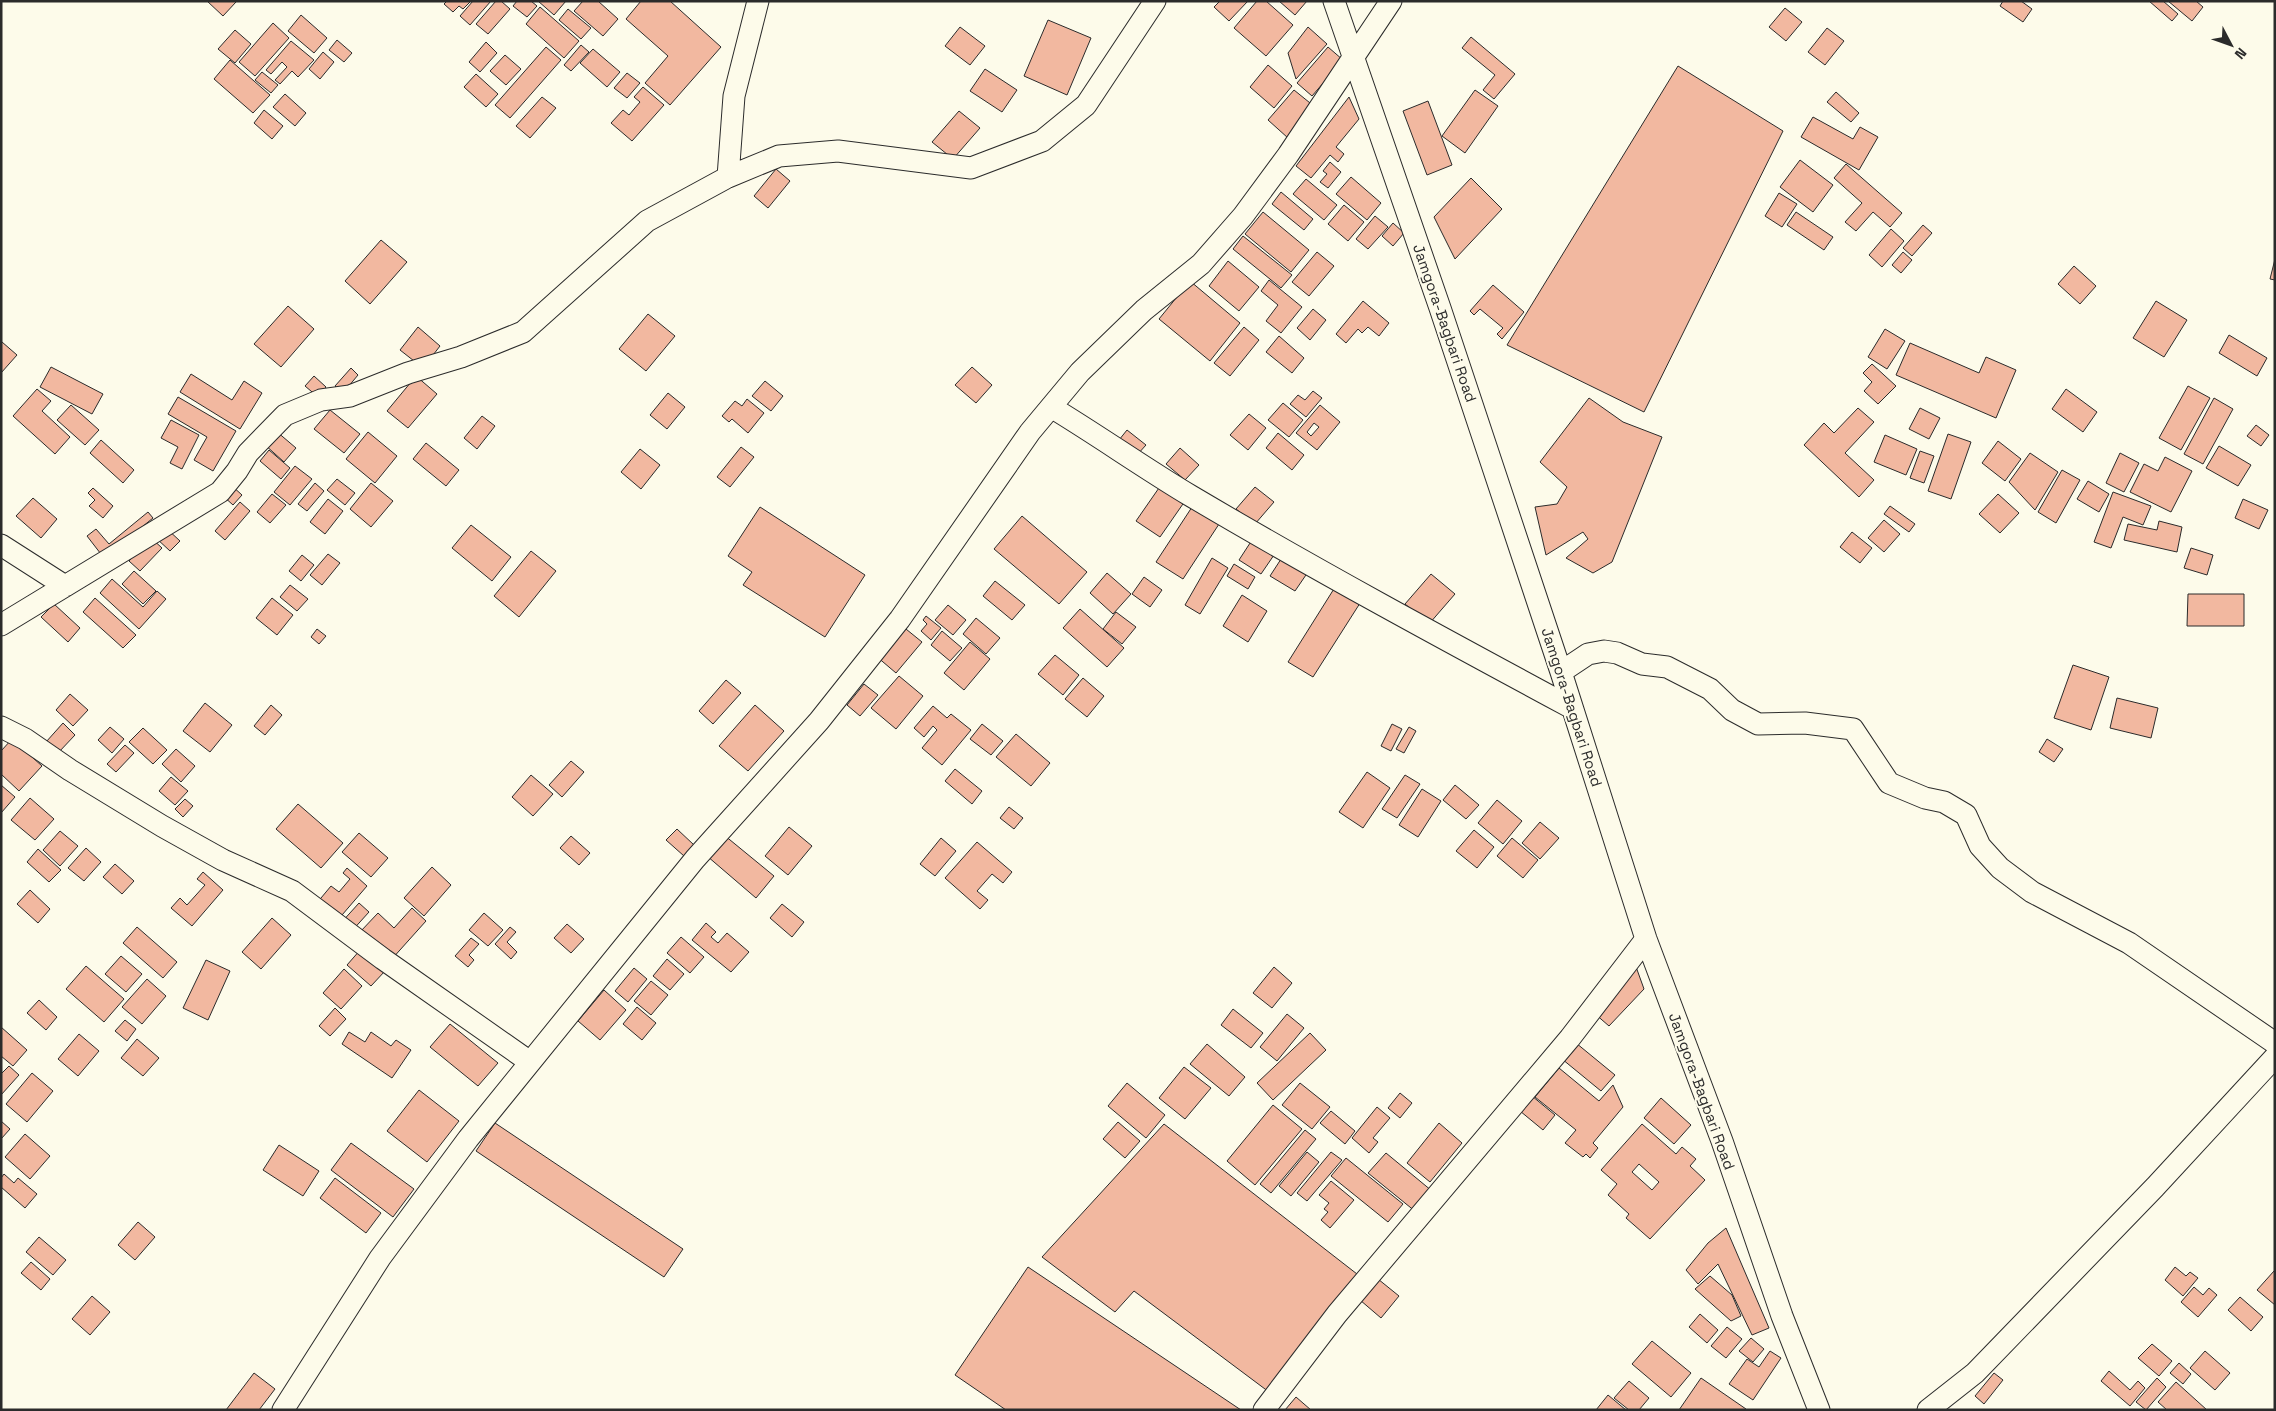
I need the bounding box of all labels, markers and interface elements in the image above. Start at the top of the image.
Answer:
north arrow [2206,20,2256,70]
text: N [2231,44,2251,63]
street label: Jamgora-Bagbari Road [1409,241,1481,405]
street label: Jamgora-Bagbari Road [1537,625,1607,789]
street label: Jamgora-Bagbari Road [1665,1010,1739,1172]

